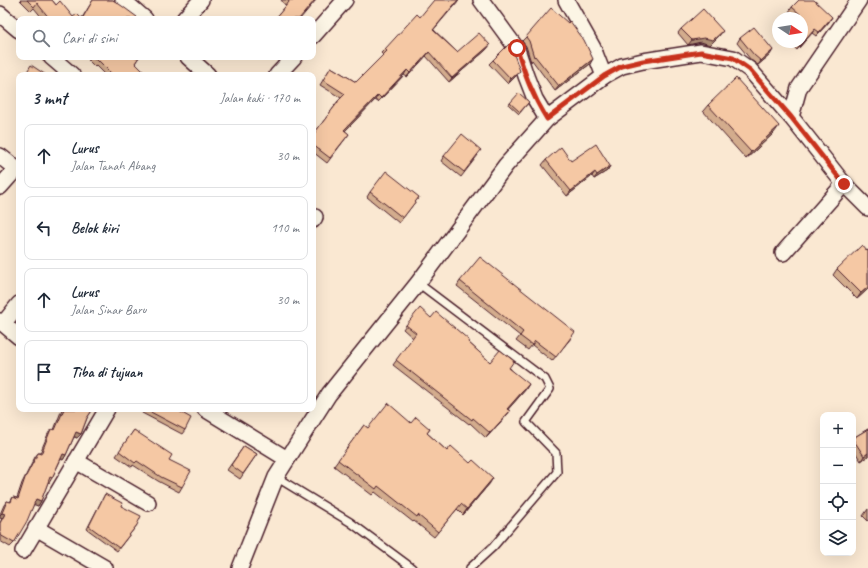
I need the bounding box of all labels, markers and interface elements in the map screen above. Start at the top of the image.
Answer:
north arrow [772,12,808,48]
search box [16,16,316,60]
icon: search [30,27,52,49]
text: Cari di sini [62,29,117,48]
route start [508,39,526,57]
text: 3 mnt [32,88,67,109]
text: Jalan kaki · 170 m [220,90,300,106]
text: Lurus [71,139,99,158]
icon: ahead [33,145,55,167]
text: 30 m [277,148,299,164]
text: Jalan Tanah Abang [71,158,156,174]
route end [835,175,853,193]
icon: left [33,217,55,239]
text: Belok kiri [71,219,118,238]
text: 110 m [271,220,299,236]
text: Lurus [71,283,99,302]
icon: ahead [33,289,55,311]
text: 30 m [277,292,299,308]
text: Jalan Sinar Baru [71,302,146,318]
icon: arrive [33,361,55,383]
text: Tiba di tujuan [71,363,142,382]
map controls [820,412,856,556]
button: + [820,412,856,448]
button: − [820,448,856,484]
button: locate [820,484,856,520]
button: layers [820,520,856,556]

